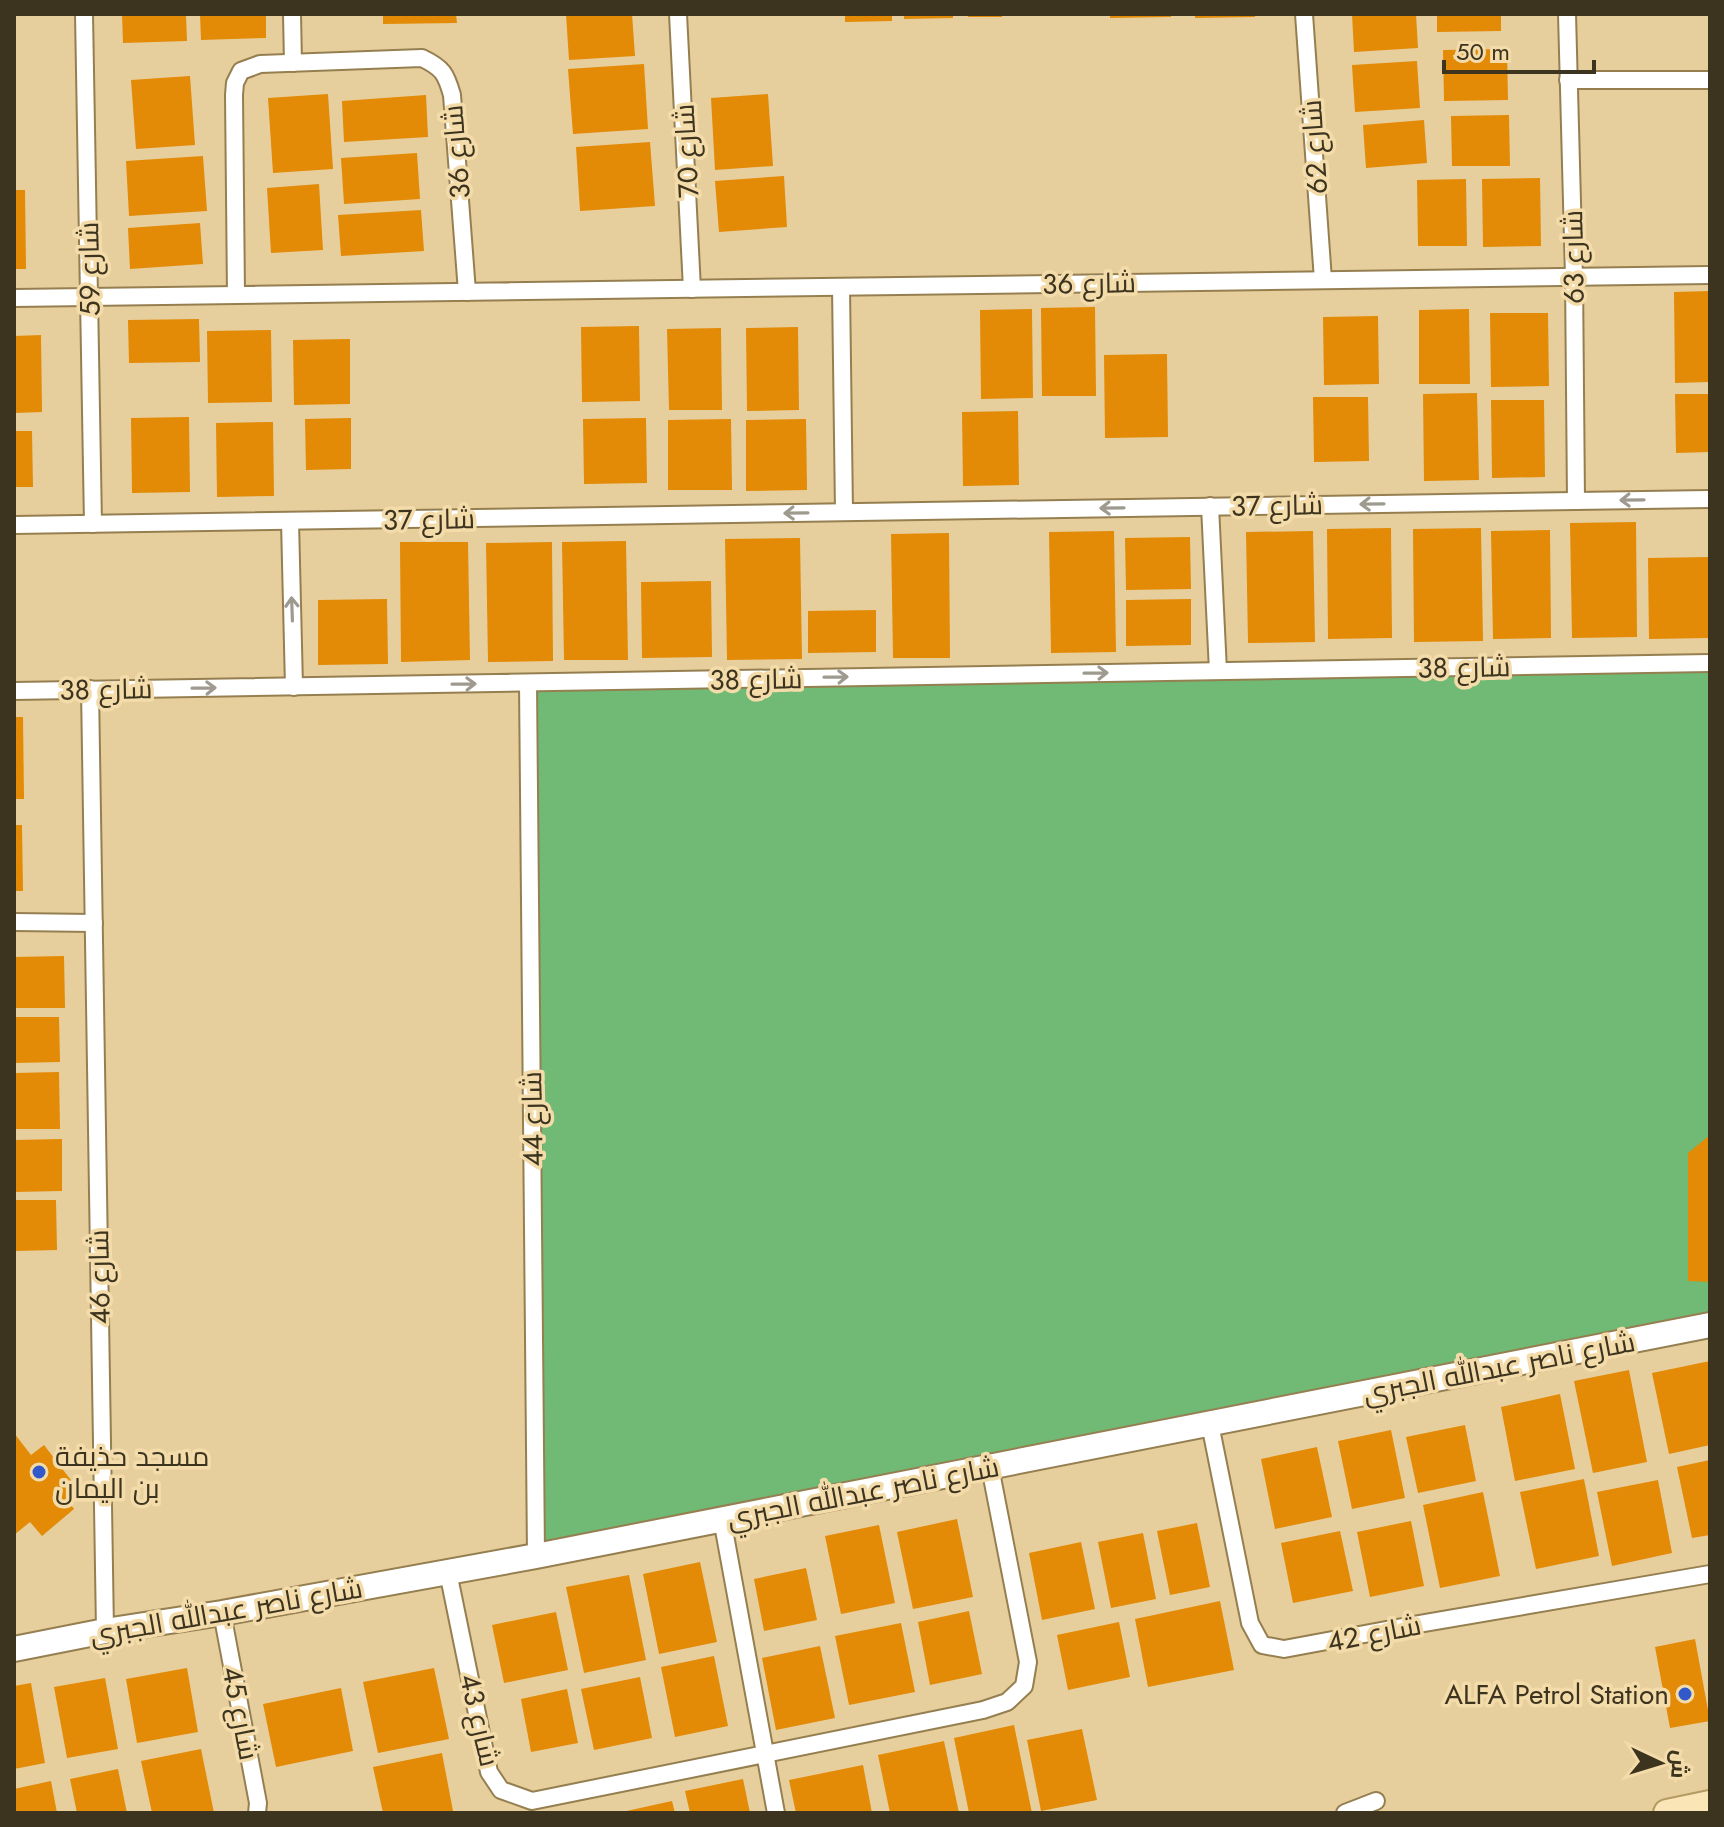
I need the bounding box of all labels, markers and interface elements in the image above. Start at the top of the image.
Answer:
scale bar [1444,24,1594,74]
text: 50 m [1456,34,1510,69]
street label: شارع 62 [1291,98,1338,196]
street label: شارع 36 [432,103,481,201]
street label: شارع 70 [664,103,709,199]
street label: شارع 63 [1552,210,1595,304]
street label: شارع 59 [68,221,111,317]
street label: شارع 36 [1042,262,1136,305]
street label: شارع 37 [1231,484,1323,527]
one-way arrow [1619,492,1646,507]
one-way arrow [1359,496,1386,512]
street label: شارع 37 [383,498,475,541]
one-way arrow [1099,500,1126,516]
one-way arrow [783,505,810,521]
one-way arrow [284,596,300,623]
street label: شارع 38 [1417,646,1511,689]
street label: شارع 38 [709,658,803,701]
one-way arrow [1082,665,1109,681]
street label: شارع 38 [59,668,153,711]
one-way arrow [822,670,849,685]
one-way arrow [450,676,477,691]
one-way arrow [190,680,217,696]
street label: شارع 44 [511,1071,554,1167]
street label: شارع 46 [78,1229,121,1325]
street label: شارع ناصر عبدالله الجبري [1360,1321,1639,1415]
place label: مسجد حذيفة بن اليمان [55,1436,209,1509]
street label: شارع ناصر عبدالله الجبري [724,1446,1003,1540]
marker: مسجد حذيفة بن اليمان [30,1463,48,1481]
street label: شارع ناصر عبدالله الجبري [87,1567,366,1657]
street label: شارع 42 [1324,1604,1425,1663]
street label: شارع 45 [211,1663,270,1764]
street label: شارع 43 [449,1670,510,1771]
place label: ALFA Petrol Station [1445,1674,1669,1715]
marker: ALFA Petrol Station [1676,1685,1694,1703]
north arrow [1620,1723,1700,1803]
text: ش [1663,1749,1697,1780]

